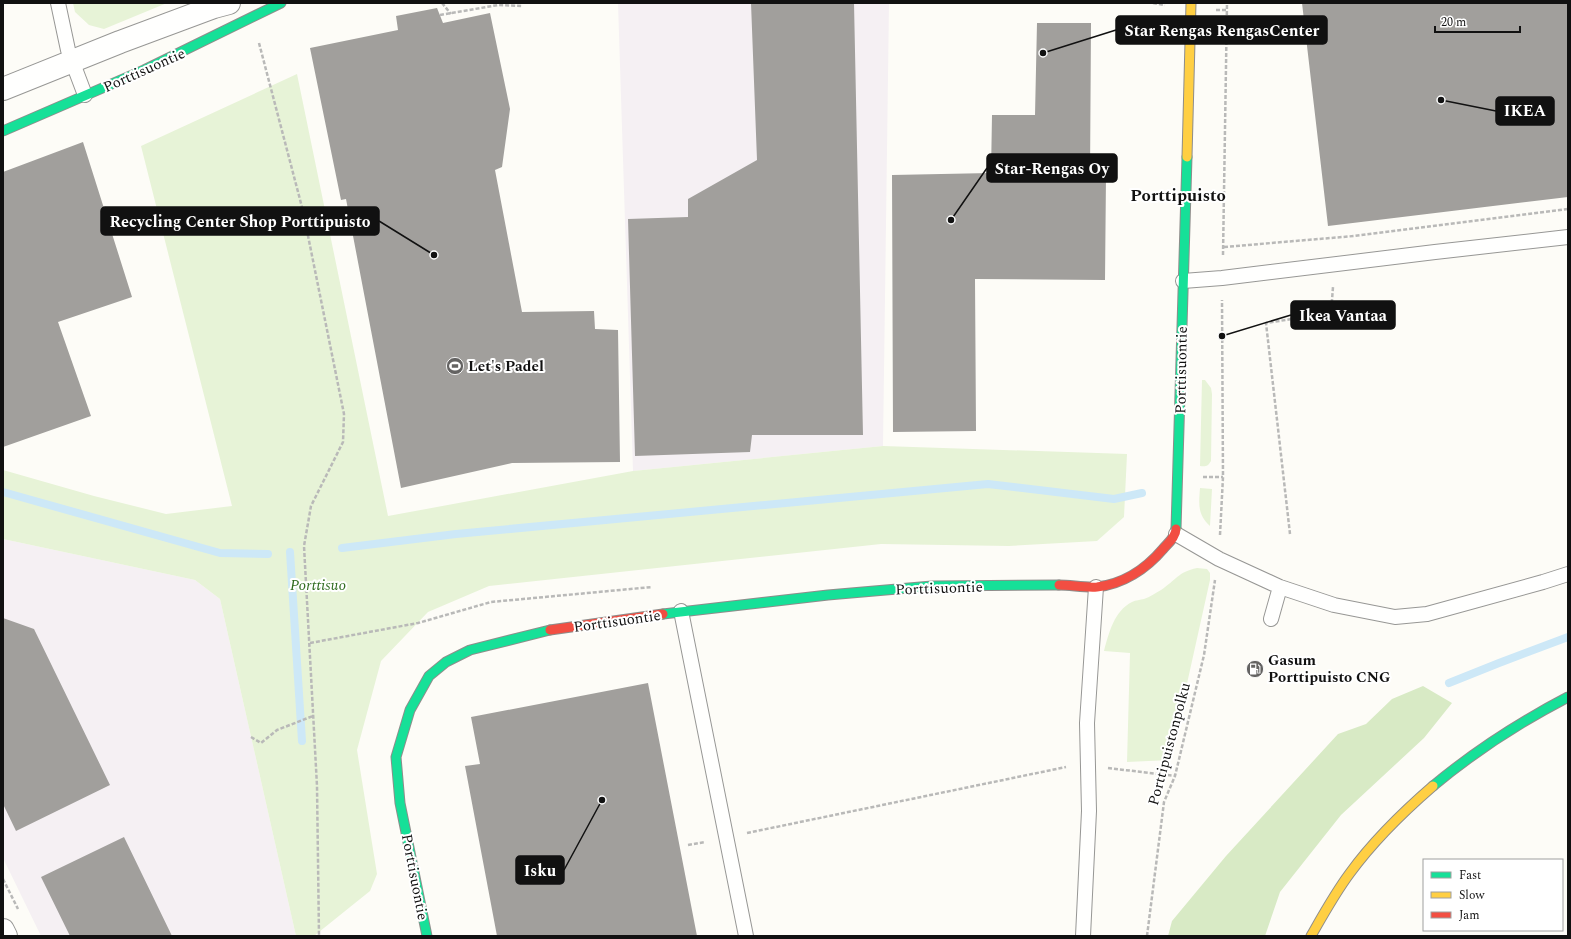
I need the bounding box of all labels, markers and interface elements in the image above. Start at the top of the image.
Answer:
scale bar [1435,8,1520,34]
text: 20 m [1441,13,1466,32]
callout: Star Rengas RengasCenter [1116,16,1327,44]
text: Star Rengas RengasCenter [1125,19,1320,43]
street label: Porttisuontie [99,42,189,99]
callout: IKEA [1496,97,1554,125]
text: IKEA [1504,99,1547,123]
callout: Star-Rengas Oy [987,154,1117,182]
text: Star-Rengas Oy [995,157,1111,181]
district label: Porttipuisto [1130,183,1226,209]
callout: Recycling Center Shop Porttipuisto [101,207,379,235]
text: Recycling Center Shop Porttipuisto [109,210,371,234]
callout: Ikea Vantaa [1291,301,1395,329]
text: Ikea Vantaa [1299,304,1388,328]
street label: Porttisuontie [1169,326,1194,414]
place label: Let's Padel [468,355,544,378]
sports icon: Let's Padel [445,356,465,376]
park label: Porttisuo [290,574,346,597]
street label: Porttisuontie [895,575,983,602]
street label: Porttisuontie [572,604,662,639]
place label: Gasum Porttipuisto CNG [1268,649,1390,689]
fuel station icon: Gasum Porttipuisto CNG [1245,659,1265,679]
street label: Porttipuistonpolku [1142,680,1197,808]
street label: Porttisuontie [395,832,434,922]
callout: Isku [516,856,564,884]
text: Isku [524,859,557,883]
legend [1423,859,1563,931]
text: Fast [1459,866,1481,885]
text: Slow [1459,886,1485,905]
text: Jam [1459,906,1480,925]

